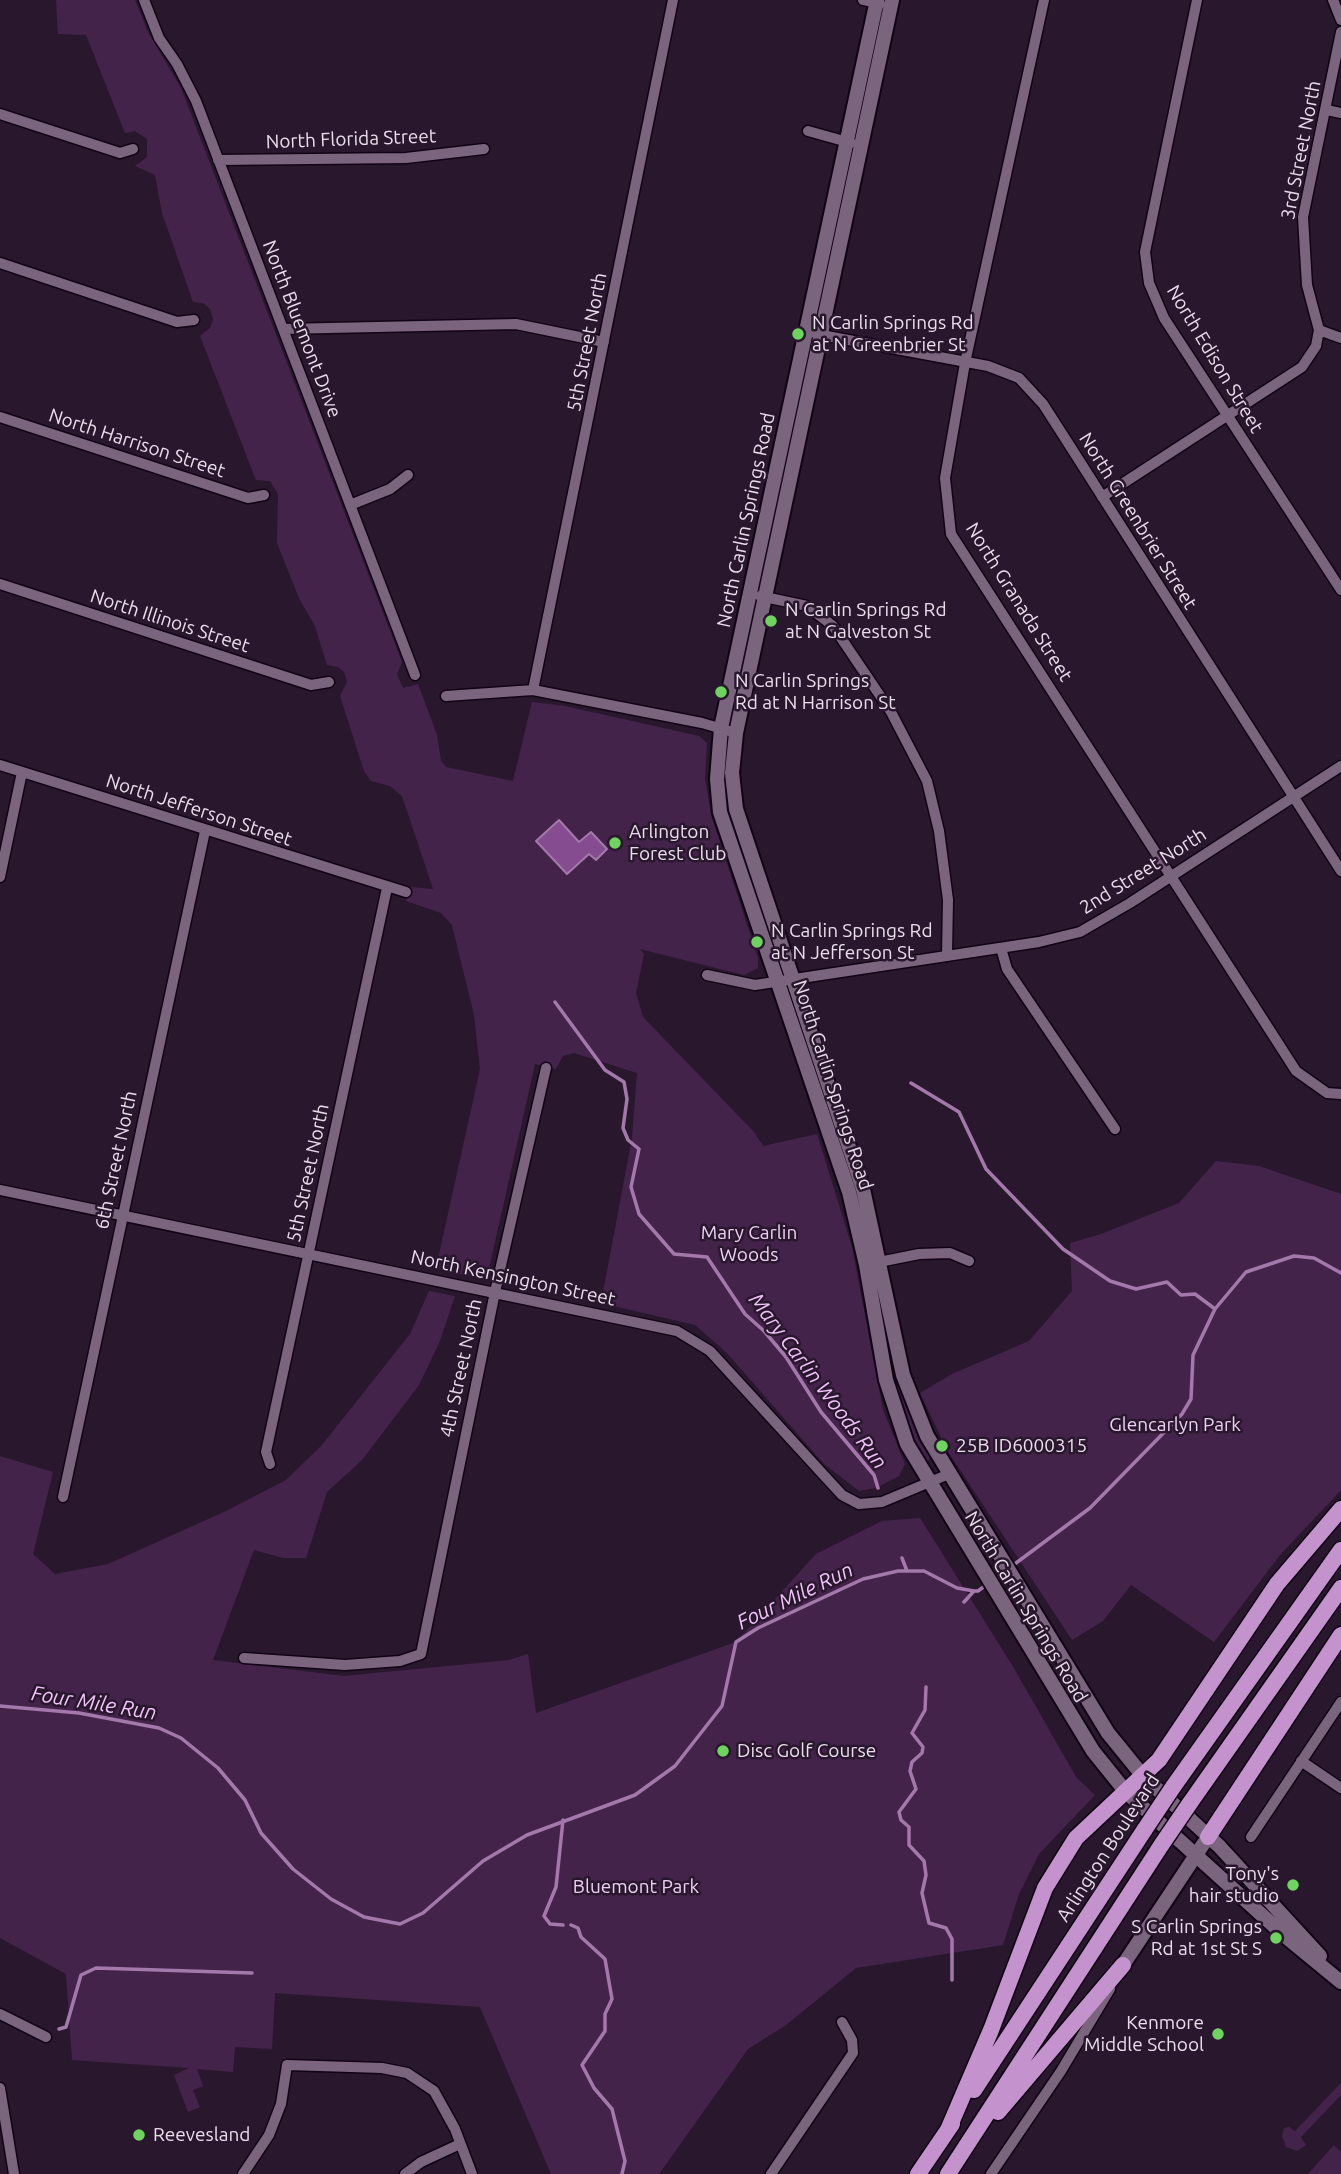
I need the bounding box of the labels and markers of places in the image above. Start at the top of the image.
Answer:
place label: N Carlin Springs Rd at N Greenbrier St [812,312,974,356]
marker: N Carlin Springs Rd at N Greenbrier St [790,326,806,342]
place label: N Carlin Springs Rd at N Galveston St [785,599,947,643]
marker: N Carlin Springs Rd at N Galveston St [763,613,779,629]
place label: N Carlin Springs Rd at N Harrison St [735,670,896,714]
marker: N Carlin Springs Rd at N Harrison St [713,684,729,700]
place label: Arlington Forest Club [629,821,726,865]
marker: Arlington Forest Club [607,835,623,851]
place label: N Carlin Springs Rd at N Jefferson St [771,920,933,964]
marker: N Carlin Springs Rd at N Jefferson St [749,934,765,950]
place label: 25B ID6000315 [956,1435,1087,1457]
marker: 25B ID6000315 [934,1438,950,1454]
place label: Disc Golf Course [737,1740,876,1762]
marker: Disc Golf Course [715,1743,731,1759]
place label: Tony's hair studio [1189,1863,1279,1907]
marker: Tony's hair studio [1285,1877,1301,1893]
place label: S Carlin Springs Rd at 1st St S [1131,1916,1262,1960]
marker: S Carlin Springs Rd at 1st St S [1268,1930,1284,1946]
place label: Kenmore Middle School [1084,2012,1204,2056]
marker: Kenmore Middle School [1210,2026,1226,2042]
place label: Reevesland [153,2124,250,2146]
marker: Reevesland [131,2127,147,2143]

